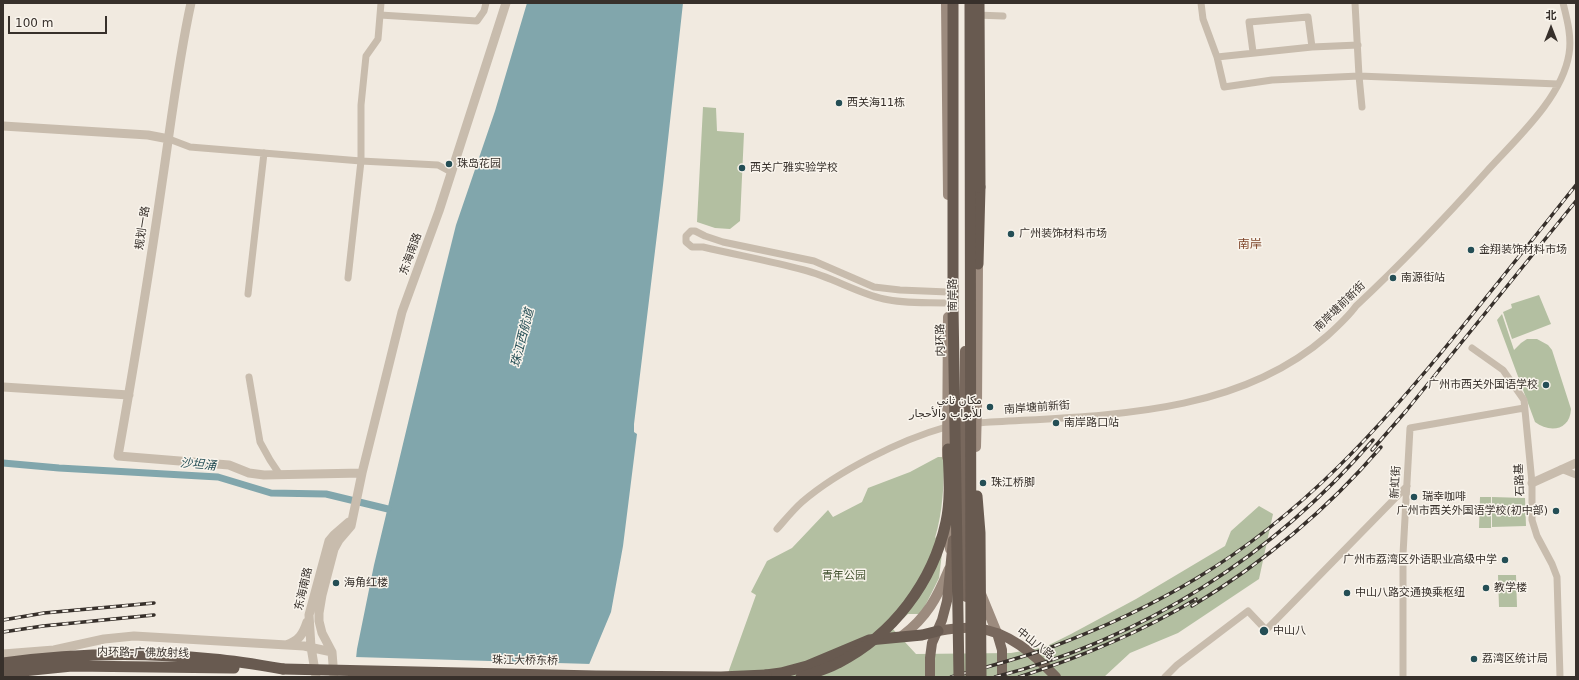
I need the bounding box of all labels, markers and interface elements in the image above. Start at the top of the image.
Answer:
scale bar [10,8,109,34]
north arrow [1531,8,1571,48]
text: 北 [1546,9,1557,22]
text: 100 m [15,16,53,30]
place label: 西关海11栋 [847,96,905,110]
marker: 西关海11栋 [834,98,844,108]
place label: 珠岛花园 [457,157,501,171]
marker: 珠岛花园 [444,159,454,169]
place label: 西关广雅实验学校 [750,161,838,175]
marker: 西关广雅实验学校 [737,163,747,173]
street label: 规划一路 [133,205,153,251]
place label: 广州装饰材料市场 [1019,227,1107,241]
marker: 广州装饰材料市场 [1006,229,1016,239]
street label: 东海南路 [397,231,425,277]
district label: 南岸 [1238,238,1262,252]
place label: 金翔装饰材料市场 [1479,243,1567,257]
marker: 金翔装饰材料市场 [1466,245,1476,255]
place label: 南源街站 [1401,271,1445,285]
marker: 南源街站 [1388,273,1398,283]
street label: 南岸路 [946,279,960,311]
street label: 南岸塘前新街 [1312,279,1368,335]
water label: 珠江西航道 [509,307,537,369]
street label: 内环路 [934,323,948,357]
place label: 广州市西关外国语学校 [1428,378,1538,392]
marker: 广州市西关外国语学校 [1541,380,1551,390]
place label: مكان ثاني للأبواب والأحجار [909,394,982,420]
street label: 南岸塘前新街 [1004,399,1070,417]
marker: مكان ثاني للأبواب والأحجار [985,402,995,412]
place label: 南岸路口站 [1064,416,1119,430]
marker: 南岸路口站 [1051,418,1061,428]
water label: 沙坦涌 [179,456,217,474]
street label: 石路基 [1513,463,1527,497]
street label: 新虹街 [1389,465,1403,499]
place label: 珠江桥脚 [991,476,1035,490]
marker: 珠江桥脚 [978,478,988,488]
place label: 瑞幸咖啡 [1422,490,1466,504]
marker: 瑞幸咖啡 [1409,492,1419,502]
place label: 广州市西关外国语学校(初中部) [1396,504,1548,518]
marker: 广州市西关外国语学校(初中部) [1551,506,1561,516]
place label: 广州市荔湾区外语职业高级中学 [1343,553,1497,567]
marker: 广州市荔湾区外语职业高级中学 [1500,555,1510,565]
street label: 东海南路 [293,566,315,612]
park label: 青年公园 [822,569,866,583]
place label: 海角红楼 [344,576,388,590]
marker: 海角红楼 [331,578,341,588]
place label: 教学楼 [1494,581,1527,595]
marker: 教学楼 [1481,583,1491,593]
place label: 中山八路交通换乘枢纽 [1355,586,1465,600]
marker: 中山八路交通换乘枢纽 [1342,588,1352,598]
place label: 中山八 [1273,624,1306,638]
street label: 中山八路 [1014,625,1056,663]
marker: 中山八 [1258,625,1270,637]
street label: 内环路-广佛放射线 [97,646,189,660]
place label: 荔湾区统计局 [1482,652,1548,666]
street label: 珠江大桥东桥 [492,654,558,668]
marker: 荔湾区统计局 [1469,654,1479,664]

